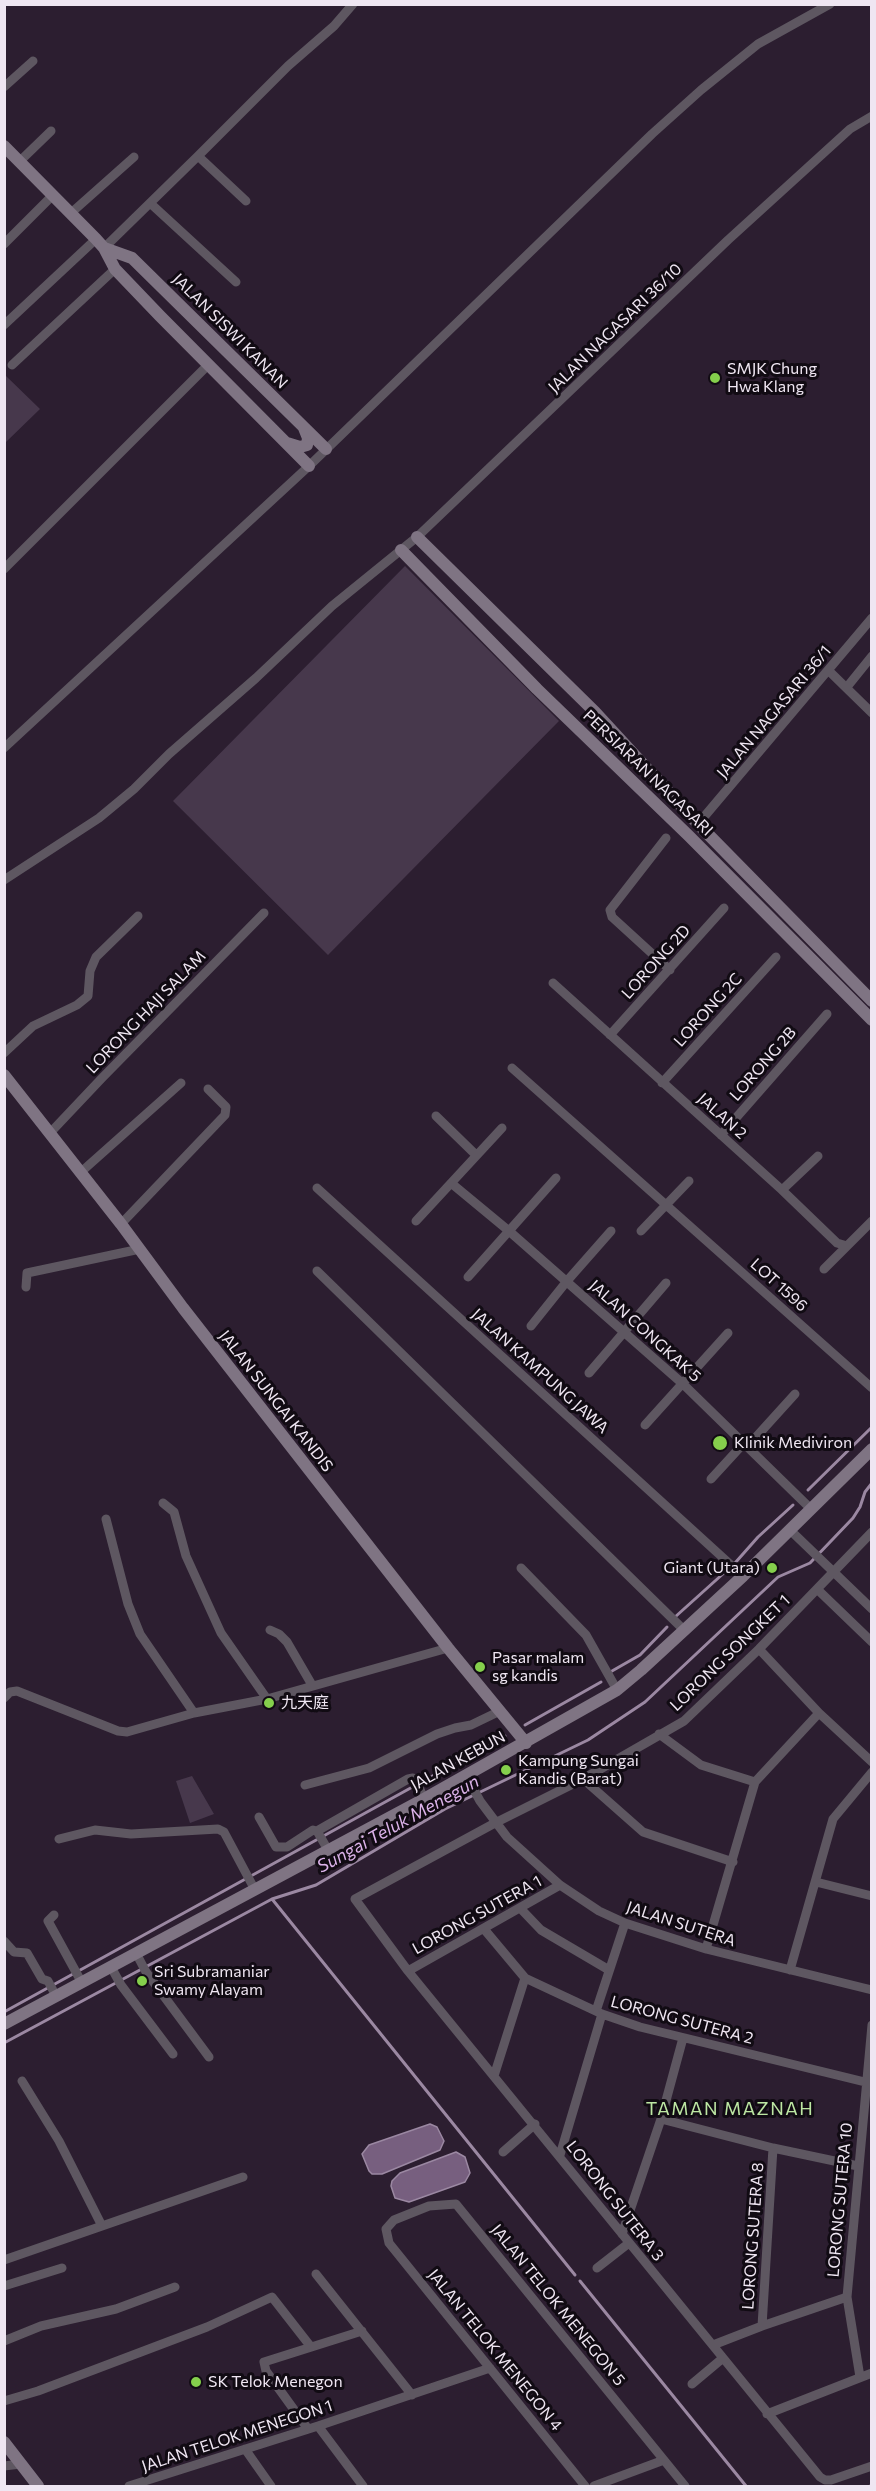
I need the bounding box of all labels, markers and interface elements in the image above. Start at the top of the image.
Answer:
street label: JALAN NAGASARI 36/10 [544,259,686,397]
street label: JALAN SISWI KANAN [169,270,291,392]
place label: SMJK Chung Hwa Klang [727,359,817,397]
marker: SMJK Chung Hwa Klang [708,371,722,385]
street label: JALAN NAGASARI 36/1 [713,642,835,782]
street label: PERSIARAN NAGASARI [579,706,717,840]
street label: LORONG 2D [618,921,694,1003]
street label: LORONG HAJI SALAM [82,947,210,1077]
street label: LORONG 2C [670,969,746,1051]
street label: LORONG 2B [726,1023,800,1105]
street label: JALAN 2 [693,1089,751,1143]
street label: LOT 1596 [746,1254,812,1316]
street label: JALAN CONGKAK 5 [585,1276,705,1386]
street label: JALAN KAMPUNG JAWA [468,1305,612,1437]
street label: JALAN SUNGAI KANDIS [215,1327,337,1475]
place label: Klinik Mediviron [734,1433,852,1453]
marker: Klinik Mediviron [711,1434,729,1452]
place label: Giant (Utara) [663,1558,760,1578]
marker: Giant (Utara) [765,1561,779,1575]
street label: LORONG SONGKET 1 [666,1591,794,1715]
place label: Pasar malam sg kandis [492,1648,584,1686]
marker: Pasar malam sg kandis [473,1660,487,1674]
place label: 九天庭 [281,1693,329,1713]
marker: 九天庭 [262,1696,276,1710]
street label: JALAN KEBUN [407,1727,509,1795]
place label: Kampung Sungai Kandis (Barat) [518,1751,639,1789]
marker: Kampung Sungai Kandis (Barat) [499,1763,513,1777]
water label: Sungai Teluk Menegun [313,1770,483,1878]
street label: LORONG SUTERA 1 [409,1871,545,1959]
street label: JALAN SUTERA [624,1897,738,1951]
place label: Sri Subramaniar Swamy Alayam [154,1962,270,2000]
marker: Sri Subramaniar Swamy Alayam [135,1974,149,1988]
street label: LORONG SUTERA 2 [609,1992,755,2048]
district label: TAMAN MAZNAH [646,2098,814,2120]
street label: LORONG SUTERA 10 [824,2122,856,2278]
street label: LORONG SUTERA 3 [562,2137,668,2265]
street label: LORONG SUTERA 8 [738,2162,768,2310]
street label: JALAN TELOK MENEGON 5 [487,2220,629,2390]
street label: JALAN TELOK MENEGON 4 [424,2265,566,2435]
place label: SK Telok Menegon [208,2372,343,2392]
marker: SK Telok Menegon [189,2375,203,2389]
street label: JALAN TELOK MENEGON 1 [139,2396,335,2476]

